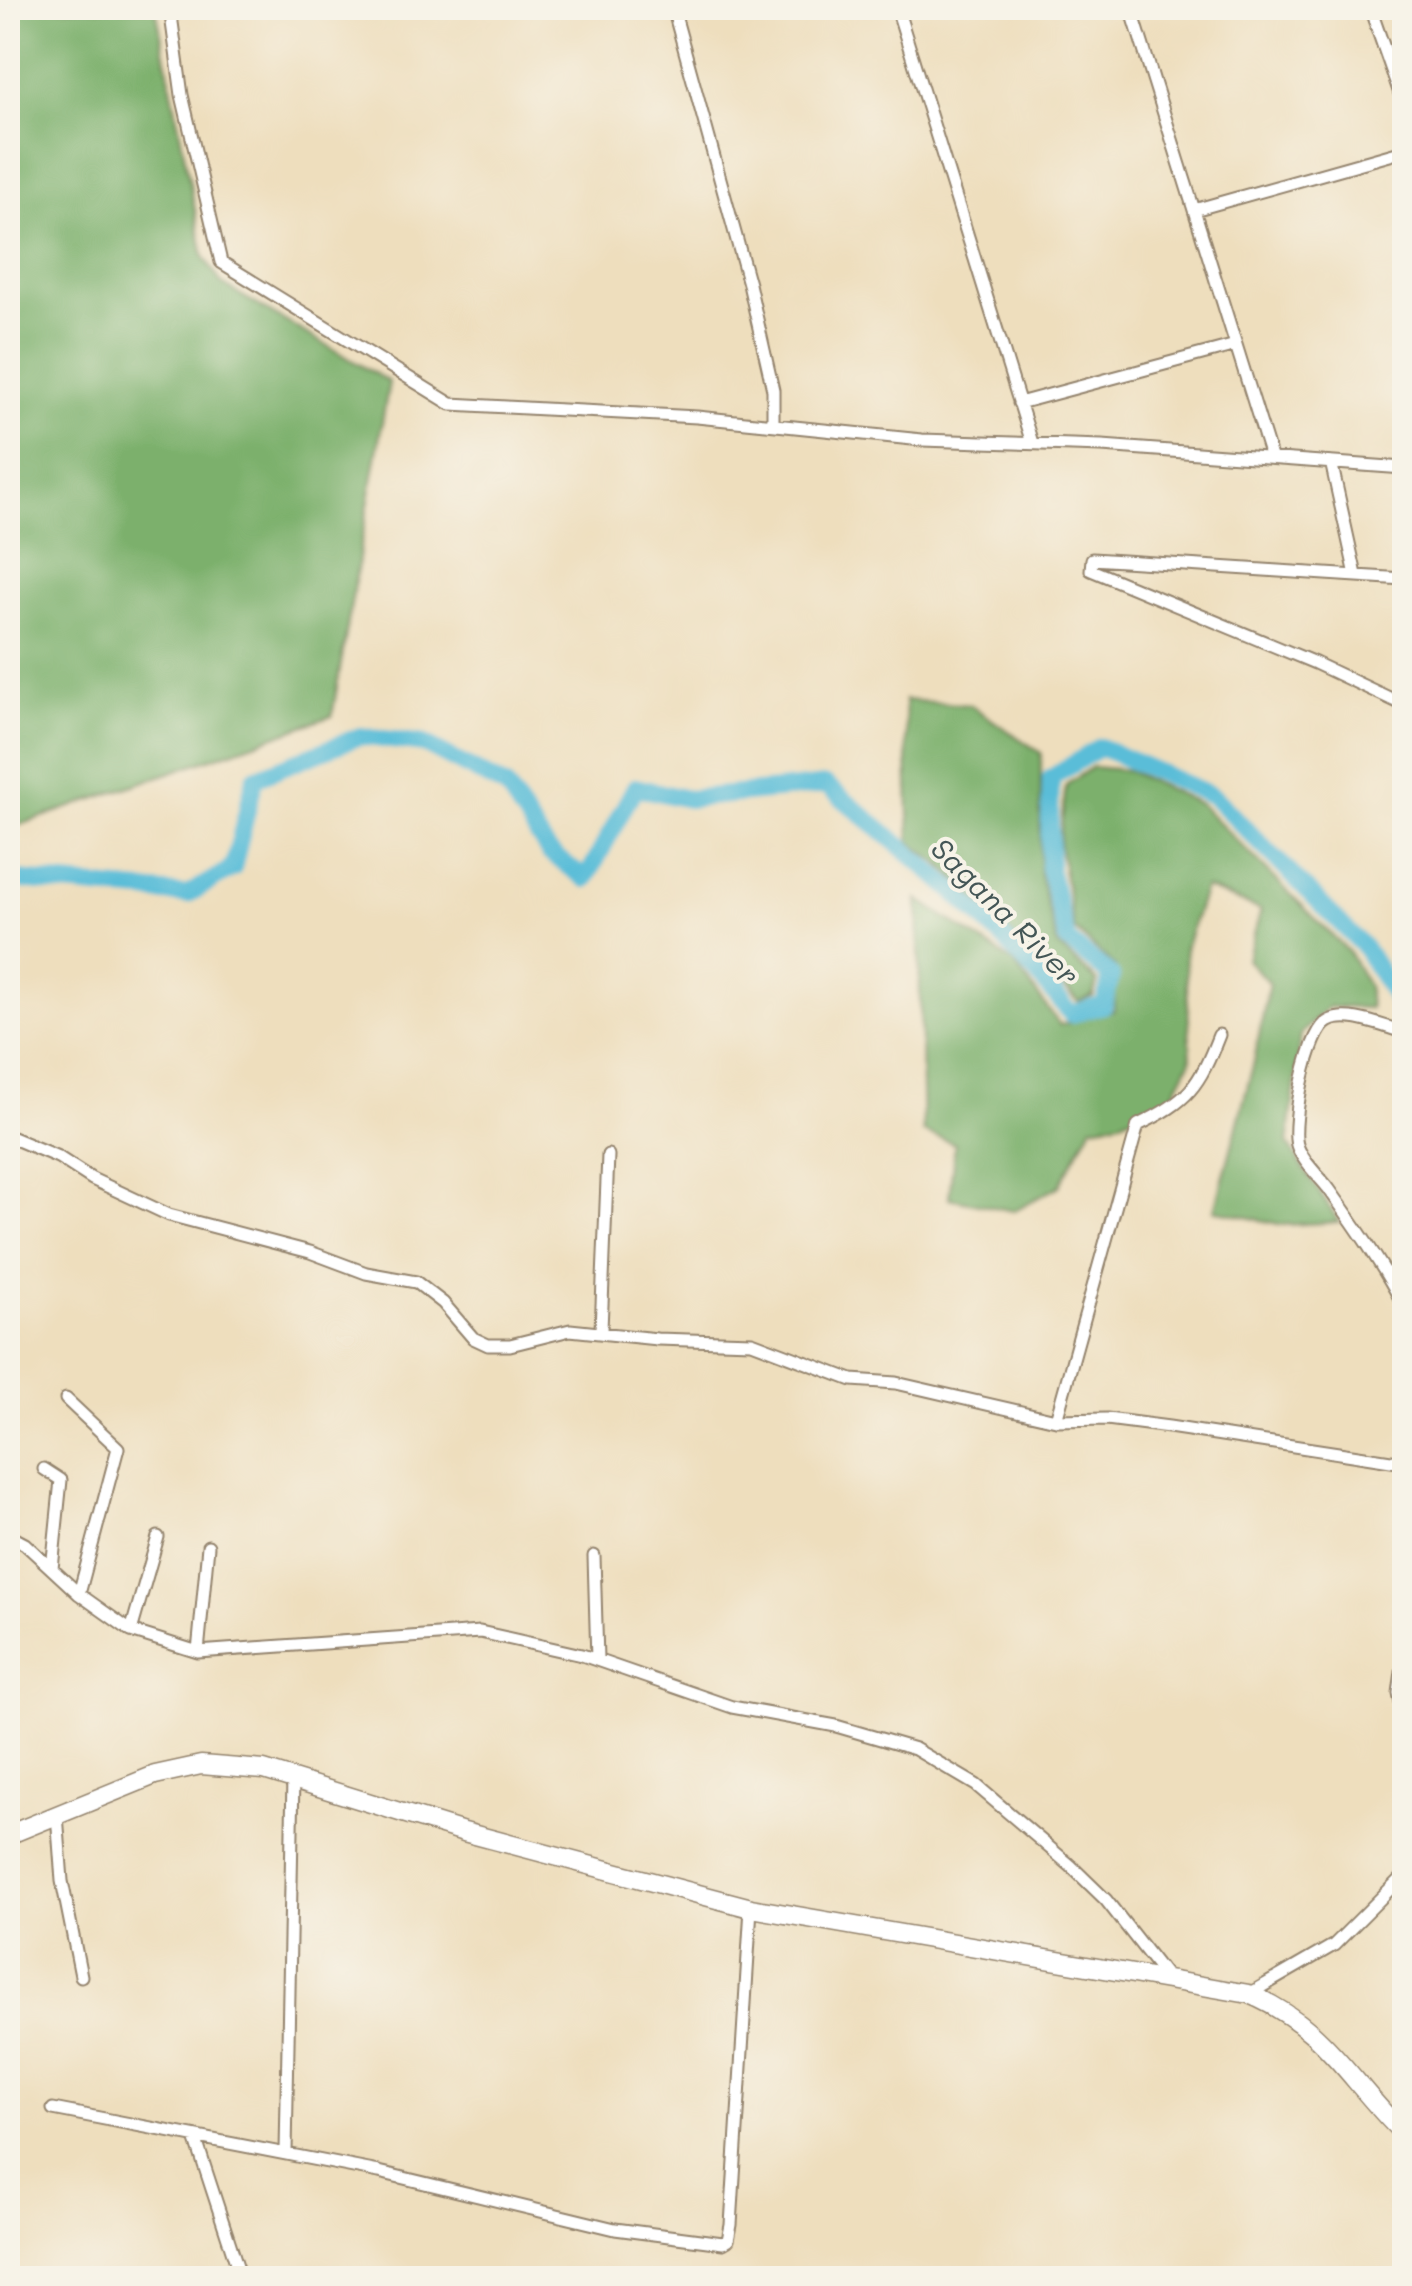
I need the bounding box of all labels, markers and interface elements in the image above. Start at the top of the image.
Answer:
water label: Sagana River [923,828,1089,994]

